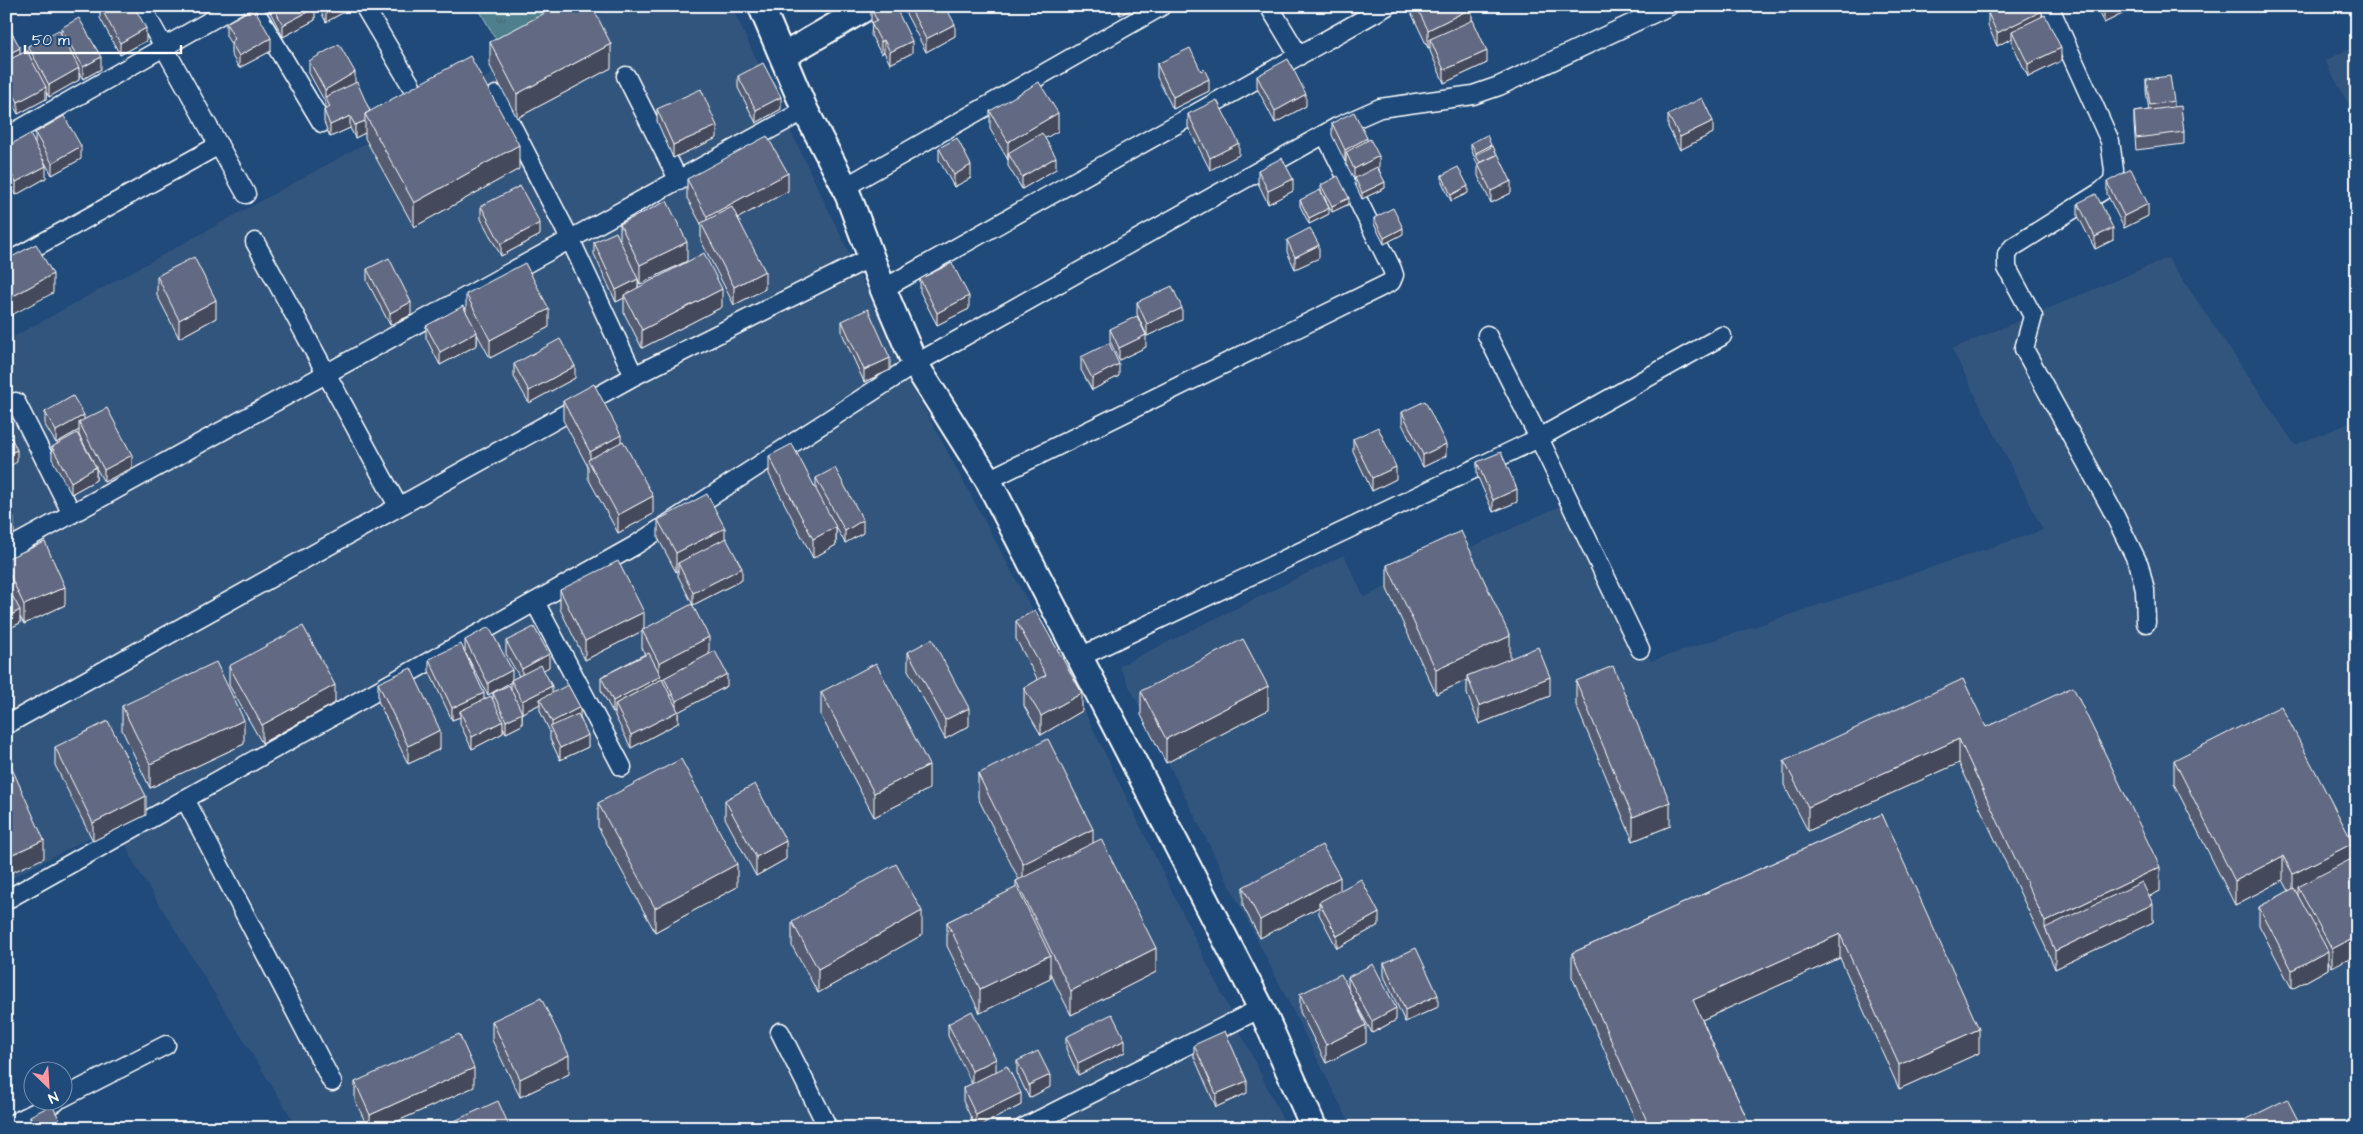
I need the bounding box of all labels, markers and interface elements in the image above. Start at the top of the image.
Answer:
scale bar [25,22,181,54]
text: 50 m [32,30,70,51]
north arrow [22,1062,72,1112]
text: N [45,1086,61,1108]

